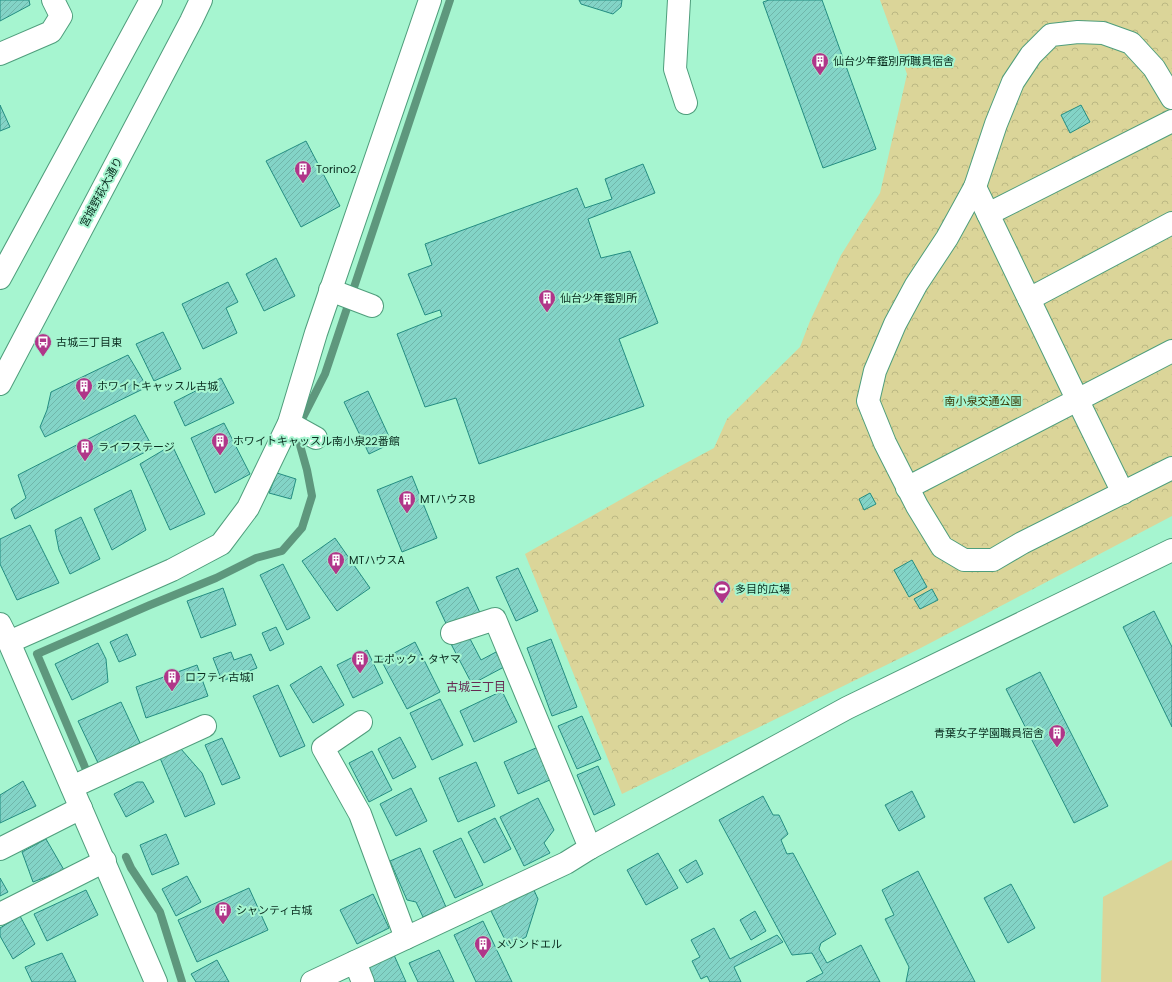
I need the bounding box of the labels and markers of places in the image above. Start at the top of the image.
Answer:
building icon: 仙台少年鑑別所職員宿舎 [810,51,830,76]
place label: 仙台少年鑑別所職員宿舎 [833,53,954,69]
building icon: Torino2 [293,159,313,184]
place label: Torino2 [316,161,356,177]
building icon: 仙台少年鑑別所 [537,288,557,313]
place label: 仙台少年鑑別所 [560,290,638,306]
bus stop icon: 古城三丁目東 [33,332,53,357]
place label: 古城三丁目東 [56,334,122,350]
building icon: ホワイトキャッスル古城 [74,376,94,401]
place label: ホワイトキャッスル古城 [97,378,218,394]
building icon: ホワイトキャッスル南小泉22番館 [210,431,230,456]
place label: ホワイトキャッスル南小泉22番館 [233,433,400,449]
building icon: ライフステージ [75,437,95,462]
place label: ライフステージ [98,439,175,455]
building icon: MTハウスB [397,489,417,514]
place label: MTハウスB [420,491,475,507]
building icon: MTハウスA [326,550,346,575]
place label: MTハウスA [349,552,405,568]
sports icon: 多目的広場 [712,579,732,604]
place label: 多目的広場 [735,581,790,597]
building icon: エポック・タヤマ [350,649,370,674]
place label: エポック・タヤマ [373,651,461,667]
building icon: ロフティ古城1 [162,667,182,692]
place label: ロフティ古城1 [185,669,254,685]
building icon: 青葉女子学園職員宿舎 [1047,723,1067,748]
place label: 青葉女子学園職員宿舎 [934,725,1044,741]
building icon: シャンティ古城 [213,900,233,925]
place label: シャンティ古城 [236,902,312,918]
building icon: メゾンドエル [473,934,493,959]
place label: メゾンドエル [496,936,562,952]

